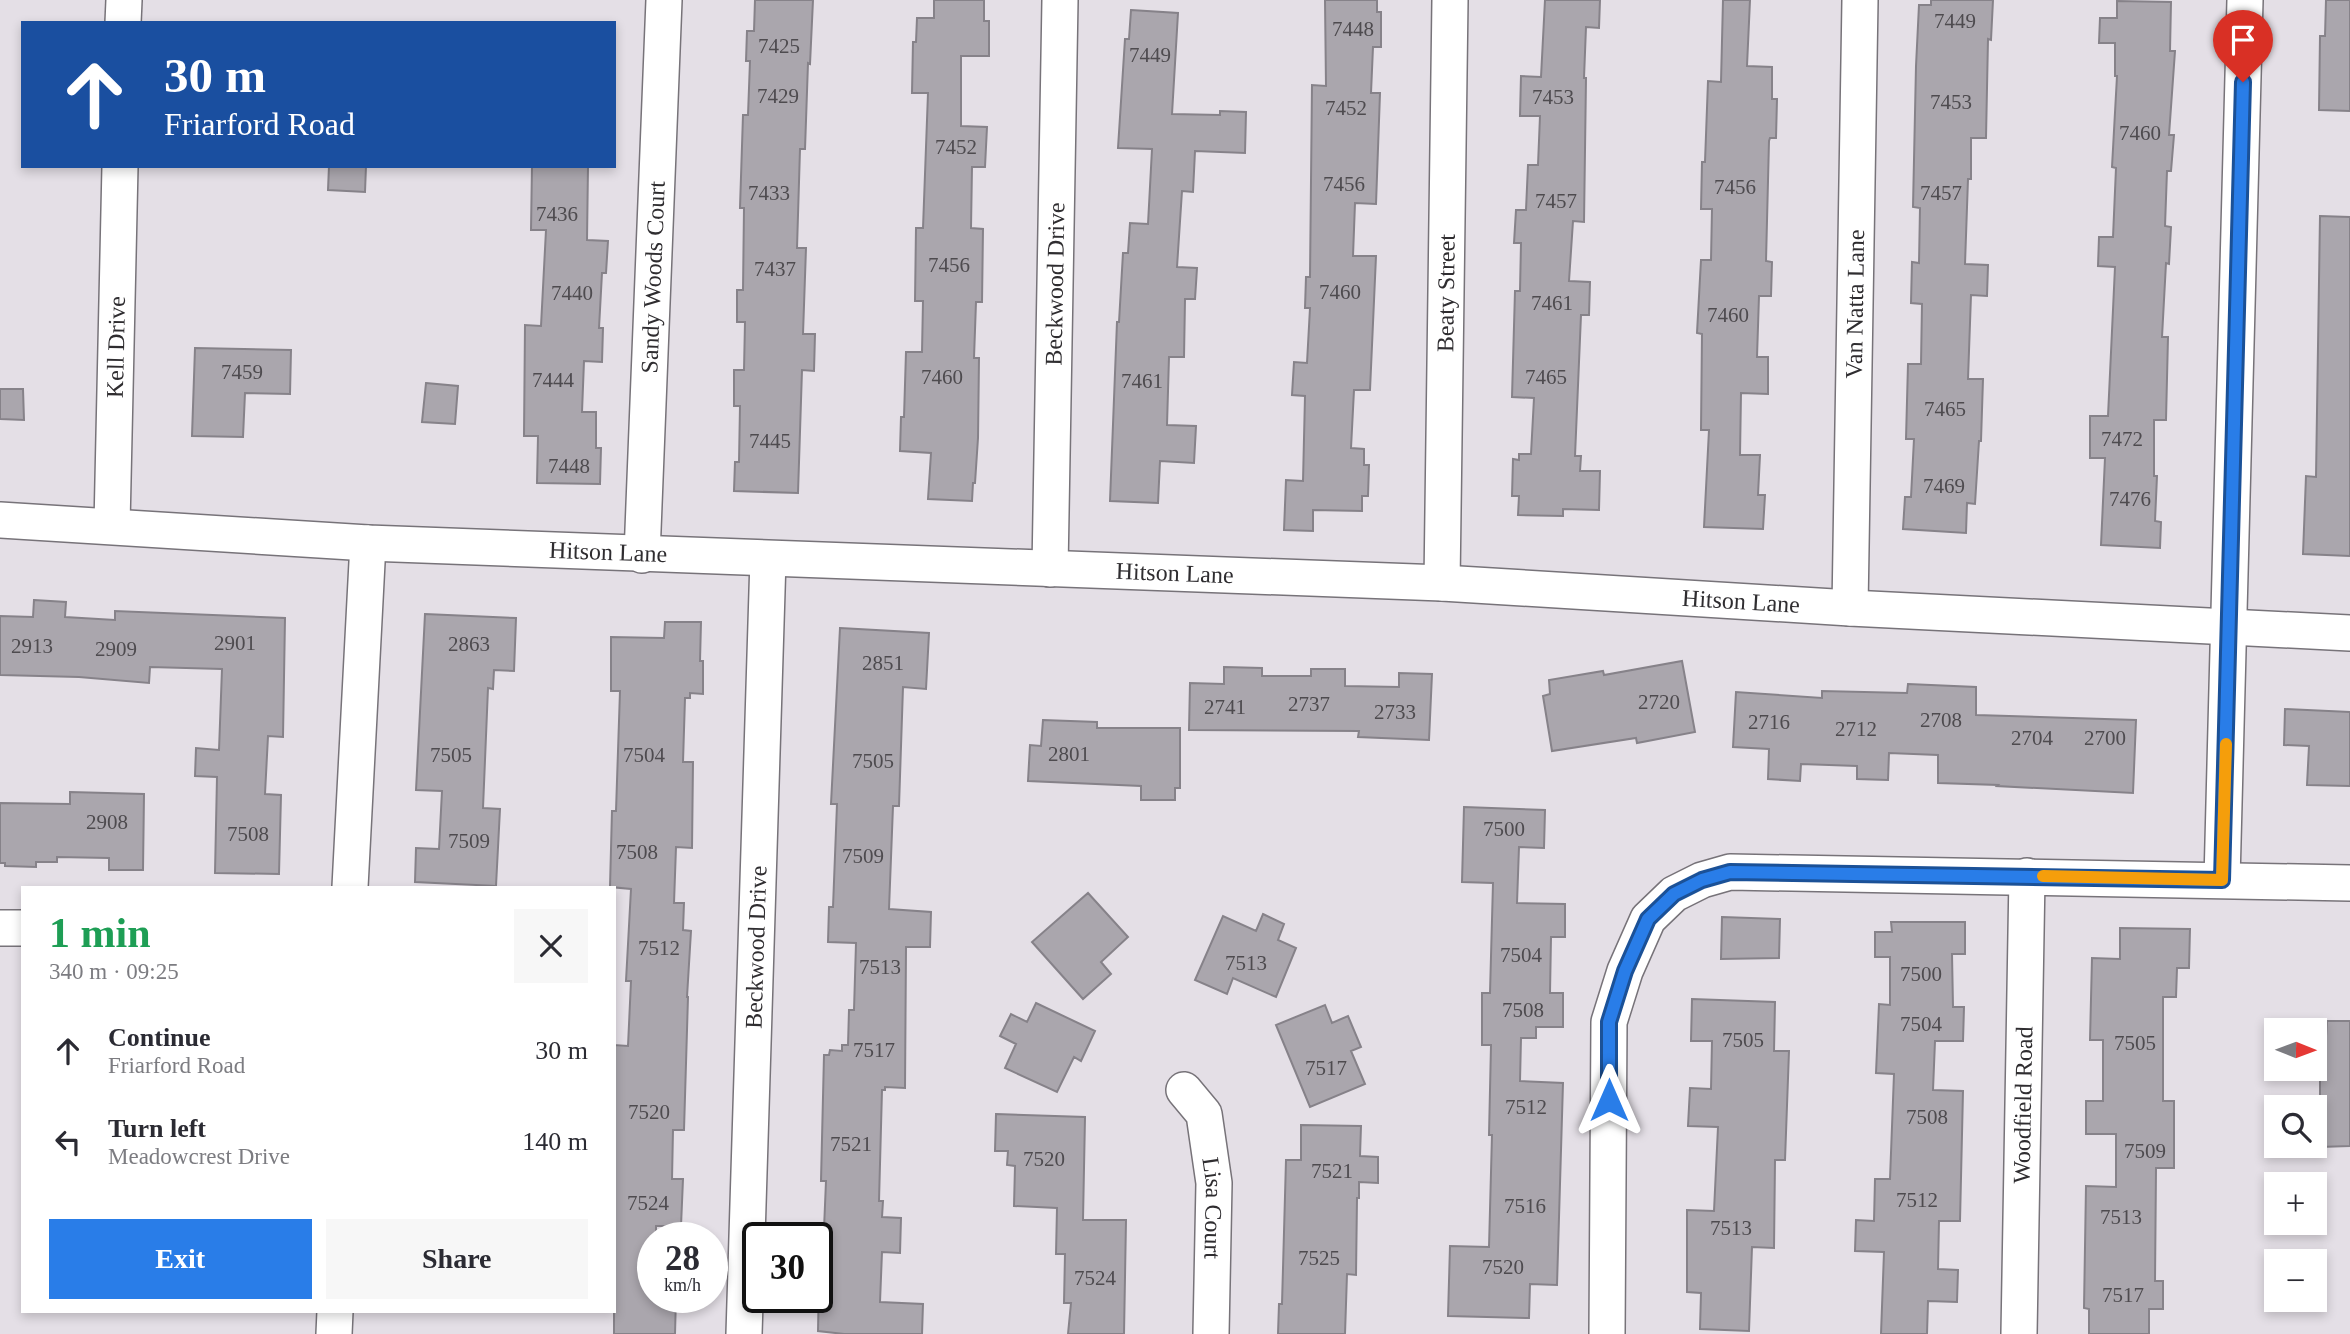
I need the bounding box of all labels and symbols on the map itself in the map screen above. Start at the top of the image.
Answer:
house number: 7449 [1934,9,1976,33]
pin [2213,10,2273,82]
house number: 7448 [1332,17,1374,41]
house number: 7425 [758,34,800,58]
house number: 7449 [1129,43,1171,67]
house number: 7429 [757,84,799,108]
house number: 7453 [1532,85,1574,109]
house number: 7453 [1930,90,1972,114]
house number: 7452 [1325,96,1367,120]
house number: 7460 [2119,121,2161,145]
house number: 7452 [935,135,977,159]
house number: 7456 [1323,172,1365,196]
house number: 7456 [1714,175,1756,199]
street label: Sandy Woods Court [636,180,670,374]
house number: 7433 [748,181,790,205]
house number: 7457 [1920,181,1962,205]
house number: 7457 [1535,189,1577,213]
house number: 7436 [536,202,578,226]
street label: Beckwood Drive [1041,202,1069,366]
street label: Van Natta Lane [1841,229,1869,379]
street label: Beaty Street [1432,234,1460,352]
house number: 7456 [928,253,970,277]
house number: 7437 [754,257,796,281]
house number: 7460 [1319,280,1361,304]
house number: 7440 [551,281,593,305]
house number: 7461 [1531,291,1573,315]
street label: Kell Drive [102,296,130,398]
house number: 7460 [1707,303,1749,327]
house number: 7459 [221,360,263,384]
house number: 7460 [921,365,963,389]
house number: 7465 [1525,365,1567,389]
house number: 7444 [532,368,575,392]
house number: 7461 [1121,369,1163,393]
house number: 7465 [1924,397,1966,421]
house number: 7472 [2101,427,2143,451]
house number: 7445 [749,429,791,453]
house number: 7448 [548,454,590,478]
house number: 7469 [1923,474,1965,498]
house number: 7476 [2109,487,2151,511]
street label: Hitson Lane [549,537,668,567]
street label: Hitson Lane [1115,558,1234,588]
street label: Hitson Lane [1681,585,1801,618]
house number: 2901 [214,631,256,655]
house number: 2863 [448,632,490,656]
house number: 2913 [11,634,53,658]
house number: 2909 [95,637,137,661]
house number: 2851 [862,651,904,675]
house number: 2720 [1638,690,1680,714]
house number: 2737 [1288,692,1330,716]
house number: 2741 [1204,695,1246,719]
house number: 2733 [1374,700,1416,724]
house number: 2708 [1920,708,1962,732]
house number: 2716 [1748,710,1790,734]
house number: 2712 [1835,717,1877,741]
house number: 2704 [2011,726,2054,750]
house number: 2700 [2084,726,2126,750]
house number: 2801 [1048,742,1090,766]
house number: 7505 [430,743,472,767]
house number: 7504 [623,743,666,767]
house number: 7505 [852,749,894,773]
house number: 2908 [86,810,128,834]
house number: 7500 [1483,817,1525,841]
house number: 7508 [227,822,269,846]
house number: 7509 [448,829,490,853]
house number: 7508 [616,840,658,864]
house number: 7509 [842,844,884,868]
street label: Beckwood Drive [740,865,772,1029]
house number: 7512 [638,936,680,960]
house number: 7504 [1500,943,1543,967]
house number: 7513 [1225,951,1267,975]
house number: 7513 [859,955,901,979]
house number: 7500 [1900,962,1942,986]
house number: 7508 [1502,998,1544,1022]
house number: 7504 [1900,1012,1943,1036]
north arrow [2264,1018,2328,1082]
street label: Woodfield Road [2009,1026,2037,1184]
house number: 7505 [1722,1028,1764,1052]
house number: 7505 [2114,1031,2156,1055]
house number: 7517 [853,1038,895,1062]
house number: 7517 [1305,1056,1347,1080]
position arrow [1572,1063,1646,1137]
house number: 7512 [1505,1095,1547,1119]
house number: 7520 [628,1100,670,1124]
house number: 7508 [1906,1105,1948,1129]
house number: 7521 [830,1132,872,1156]
house number: 7509 [2124,1139,2166,1163]
house number: 7520 [1023,1147,1065,1171]
street label: Lisa Court [1197,1155,1227,1260]
house number: 7521 [1311,1159,1353,1183]
house number: 7512 [1896,1188,1938,1212]
house number: 7524 [627,1191,670,1215]
house number: 7516 [1504,1194,1546,1218]
house number: 7513 [2100,1205,2142,1229]
house number: 7513 [1710,1216,1752,1240]
speed limit sign: 30 [742,1222,833,1313]
house number: 7525 [1298,1246,1340,1270]
house number: 7520 [1482,1255,1524,1279]
house number: 7524 [1074,1266,1117,1290]
house number: 7517 [2102,1283,2144,1307]

